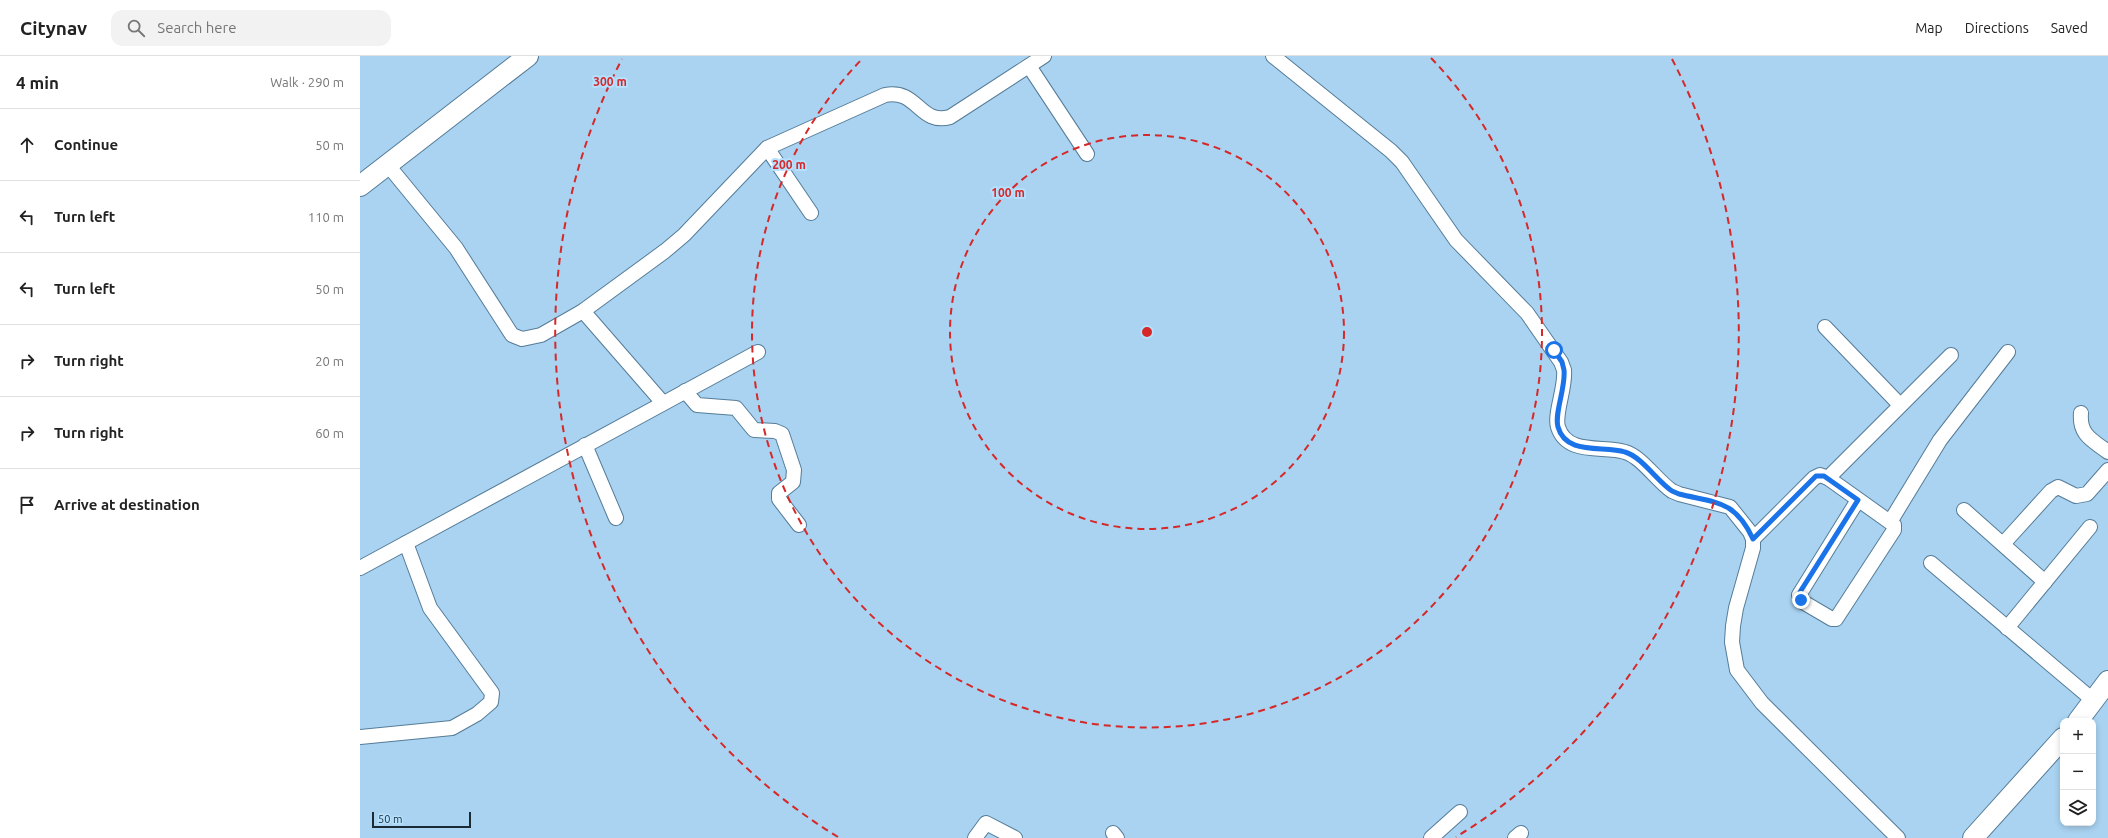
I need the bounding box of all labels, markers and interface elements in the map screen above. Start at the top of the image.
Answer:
search box [111,10,391,46]
text: Citynav [20,17,87,39]
icon: search [125,17,147,39]
text: Search here [157,19,237,36]
text: Map [1915,20,1943,36]
text: Directions [1965,20,2029,36]
text: Saved [2051,20,2088,36]
text: 4 min [16,73,59,92]
text: Walk · 290 m [270,75,344,89]
text: 300 m [593,75,627,88]
icon: ahead [16,134,38,156]
text: Continue [54,136,118,153]
text: 50 m [315,138,344,152]
text: 200 m [772,158,806,171]
text: 100 m [991,186,1025,199]
icon: left [16,206,38,228]
text: Turn left [54,208,115,225]
text: 110 m [308,210,344,224]
icon: left [16,278,38,300]
text: Turn left [54,280,115,297]
text: 50 m [315,282,344,296]
centre of rings [1140,325,1154,339]
route start [1545,341,1563,359]
icon: right [16,350,38,372]
text: Turn right [54,352,124,369]
text: 20 m [315,354,344,368]
icon: right [16,422,38,444]
text: Turn right [54,424,124,441]
text: 60 m [315,426,344,440]
icon: arrive [16,494,38,516]
text: Arrive at destination [54,496,200,513]
route end [1792,591,1810,609]
map controls [2060,718,2096,826]
button: + [2060,718,2096,754]
button: − [2060,754,2096,790]
button: layers [2060,790,2096,826]
scale bar [372,810,471,829]
text: 50 m [378,813,402,825]

